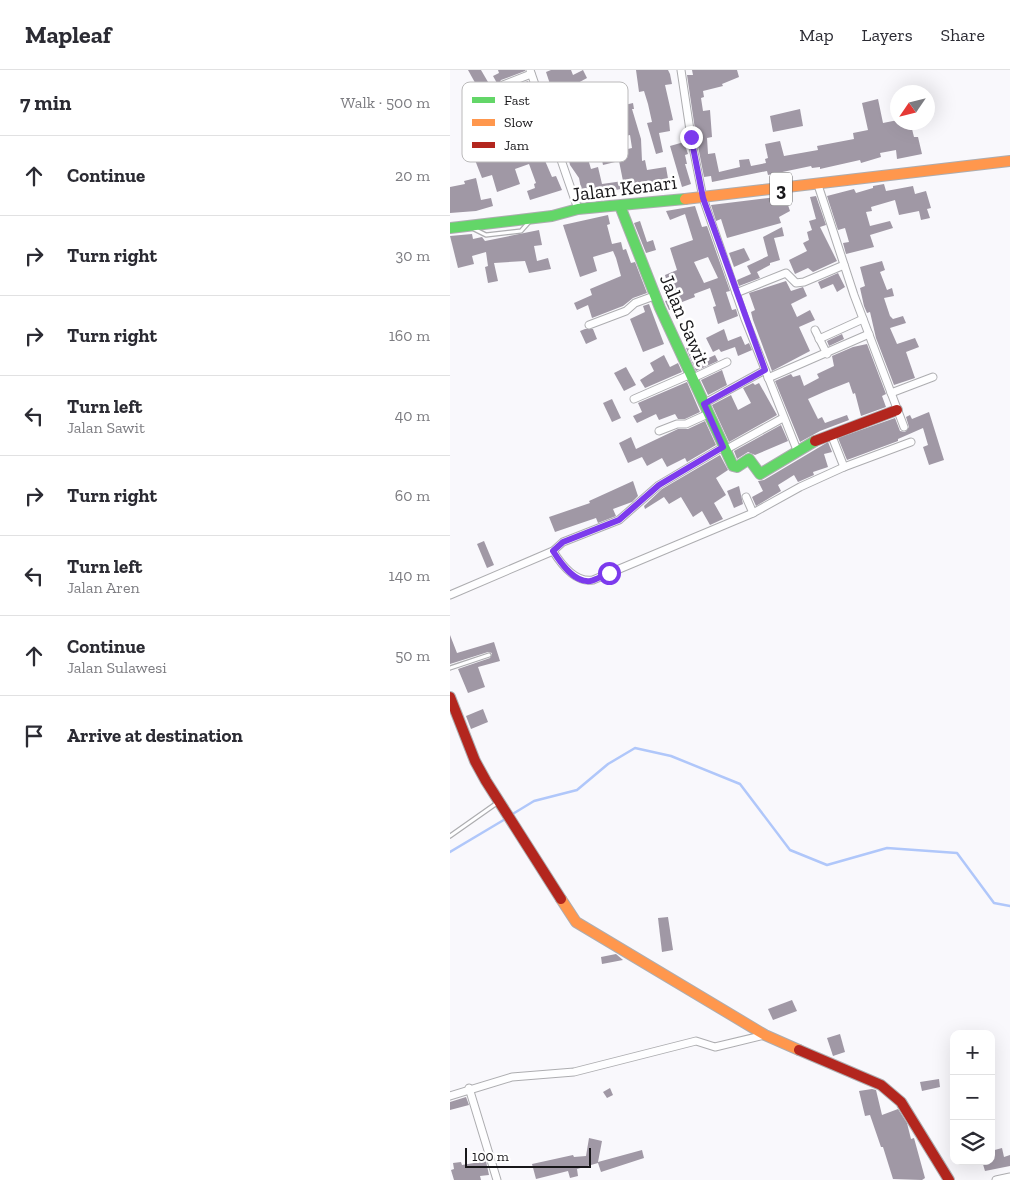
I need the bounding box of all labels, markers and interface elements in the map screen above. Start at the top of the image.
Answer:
text: Mapleaf [25,20,111,49]
text: Map [799,24,834,46]
text: Layers [862,24,913,46]
text: Share [941,24,985,46]
legend [462,82,628,162]
north arrow [890,85,935,130]
text: 7 min [20,90,71,115]
text: Fast [504,92,531,109]
text: Walk · 500 m [341,93,430,112]
text: Slow [504,114,533,131]
route end [680,126,703,149]
text: Jam [504,137,529,154]
icon: ahead [20,162,48,190]
text: Continue [67,164,145,187]
text: 20 m [395,166,430,185]
street label: Jalan Kenari [570,170,679,206]
road number: 3 [770,172,792,206]
icon: right [20,242,48,270]
text: Turn right [67,244,157,267]
text: 30 m [396,246,430,265]
street label: Jalan Sawit [655,270,715,370]
icon: right [20,322,48,350]
text: Turn right [67,324,157,347]
text: 160 m [389,326,430,345]
text: Turn left [67,395,142,418]
icon: left [20,402,48,430]
text: 40 m [395,406,430,425]
text: Jalan Sawit [67,418,145,437]
icon: right [20,482,48,510]
text: Turn right [67,484,157,507]
text: 60 m [395,486,430,505]
text: Turn left [67,555,142,578]
icon: left [20,562,48,590]
route start [598,562,621,585]
text: 140 m [389,566,430,585]
text: Jalan Aren [67,578,140,597]
text: Continue [67,635,145,658]
icon: ahead [20,642,48,670]
text: 50 m [395,646,430,665]
text: Jalan Sulawesi [67,658,167,677]
icon: arrive [20,722,48,750]
text: Arrive at destination [67,724,243,747]
map controls [950,1030,995,1165]
button: + [950,1030,995,1075]
button: − [950,1075,995,1120]
button: layers [950,1120,995,1165]
scale bar [465,1145,591,1168]
text: 100 m [472,1148,509,1165]

